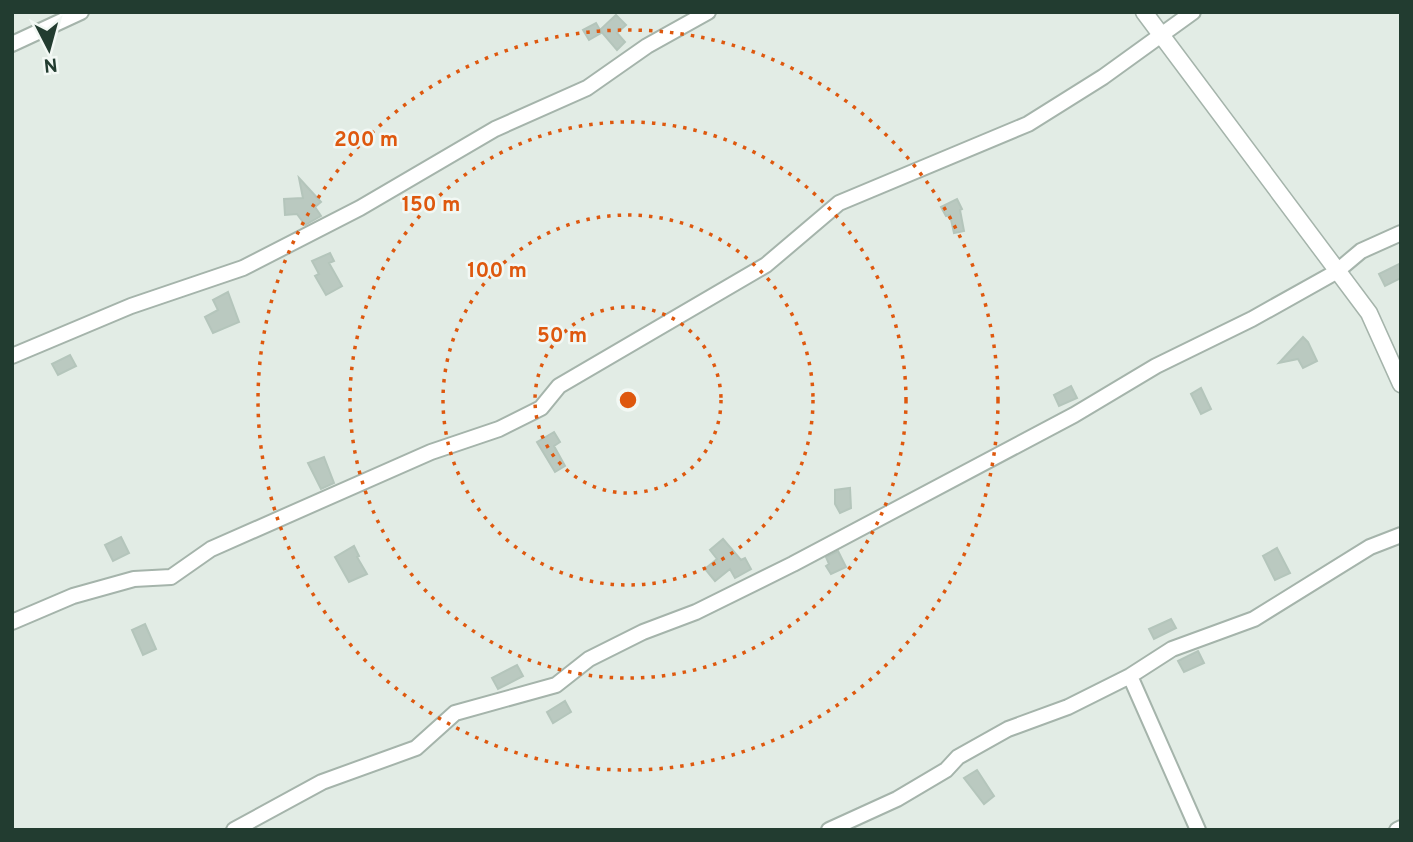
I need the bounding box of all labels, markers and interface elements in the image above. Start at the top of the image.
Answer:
north arrow [14,14,84,84]
text: N [43,51,59,77]
text: 200 m [334,127,398,154]
text: 150 m [402,192,460,219]
text: 100 m [467,258,527,285]
text: 50 m [537,323,587,350]
centre of rings [616,388,640,412]

